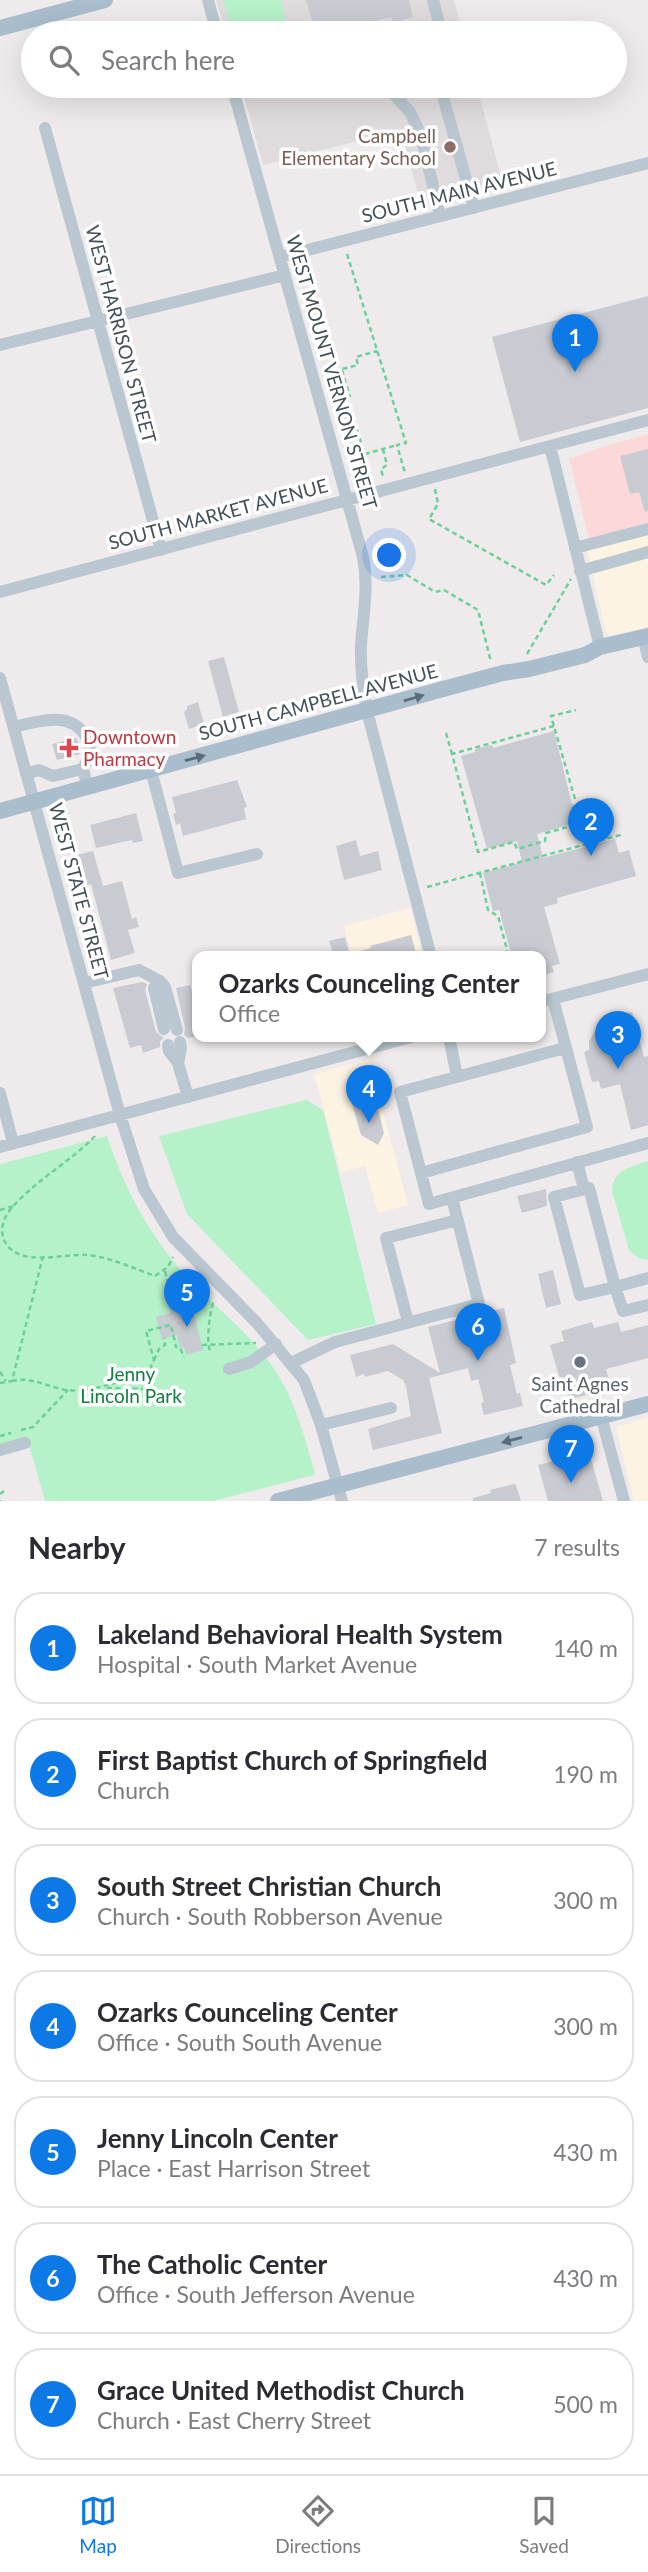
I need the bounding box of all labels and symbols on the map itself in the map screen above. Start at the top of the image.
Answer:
place label: Campbell Elementary School [281,124,436,169]
marker: Campbell Elementary School [442,139,458,155]
street label: SOUTH MAIN AVENUE [359,156,559,227]
street label: WEST HARRISON STREET [81,222,162,445]
street label: WEST MOUNT VERNON STREET [282,232,383,512]
pin: 1 [552,314,598,372]
street label: SOUTH MARKET AVENUE [106,473,330,554]
your location [372,538,406,572]
street label: SOUTH CAMPBELL AVENUE [196,659,440,744]
one-way arrow [404,693,425,703]
place label: Downtown Pharmacy [83,725,176,770]
marker: Downtown Pharmacy [61,740,77,756]
one-way arrow [184,752,206,763]
pin: 2 [568,798,614,856]
street label: WEST STATE STREET [45,800,114,982]
pin: 3 [595,1011,641,1069]
pin: 4 [346,1065,392,1123]
pin: 5 [164,1269,210,1327]
pin: 6 [455,1303,501,1361]
marker: Saint Agnes Cathedral [572,1354,588,1370]
park label: Jenny Lincoln Park [80,1362,182,1407]
place label: Saint Agnes Cathedral [531,1372,629,1417]
pin: 7 [548,1425,594,1483]
one-way arrow [501,1435,523,1446]

